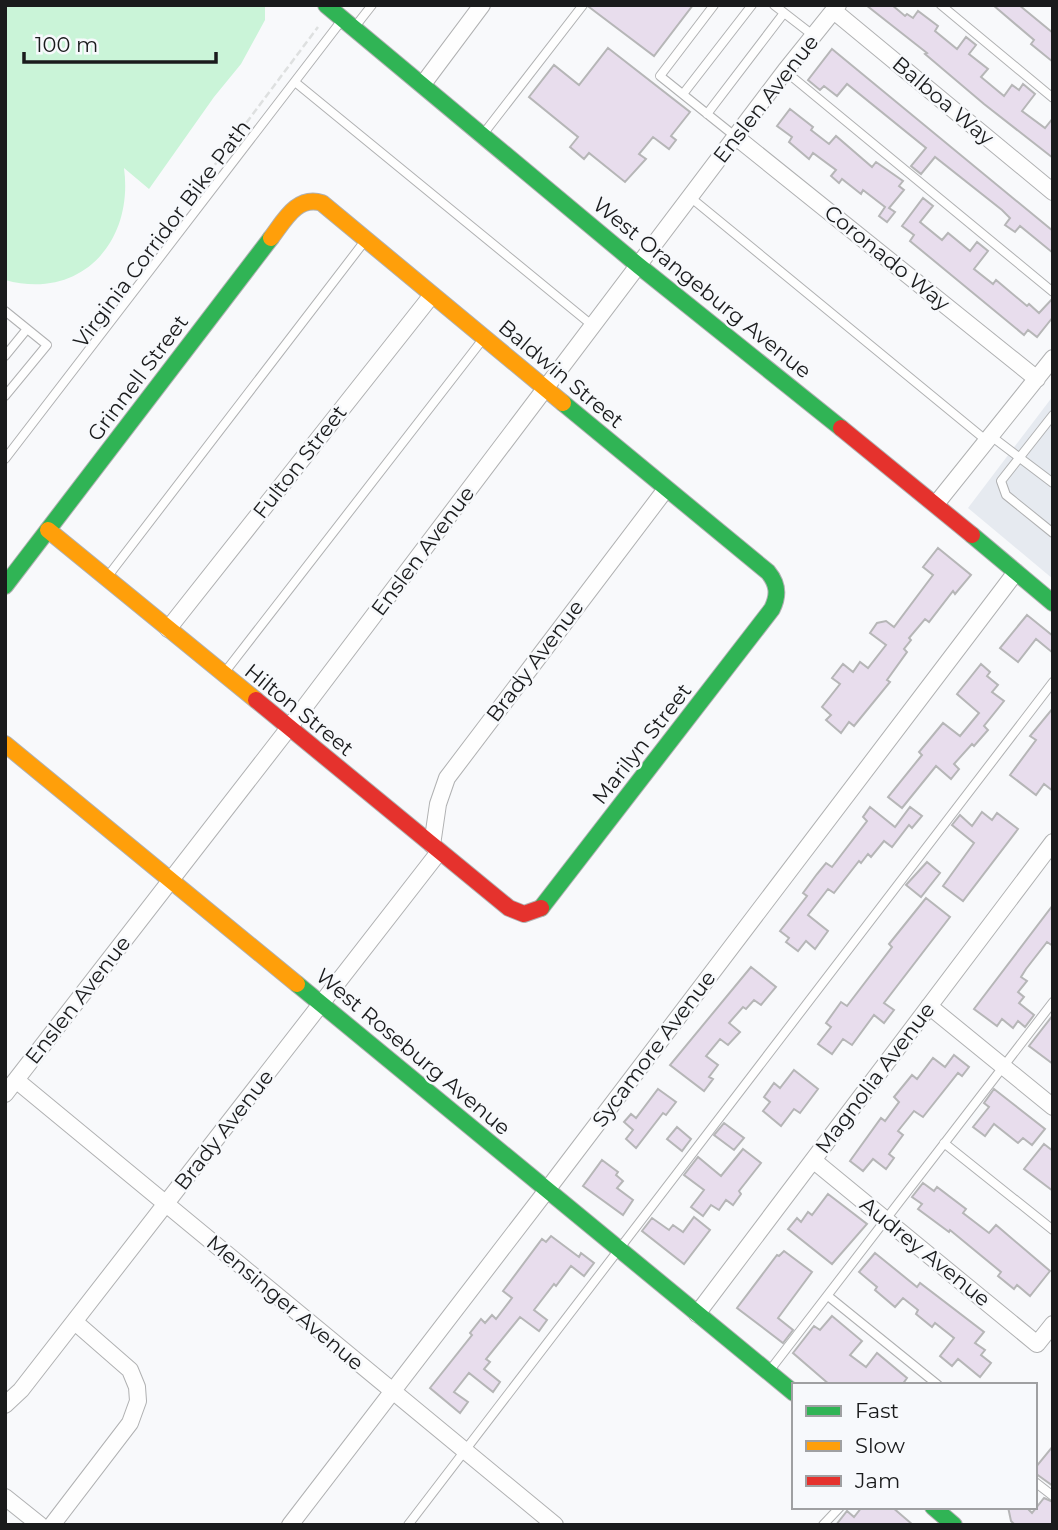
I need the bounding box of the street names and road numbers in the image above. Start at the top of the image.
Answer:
street label: Enslen Avenue [708,30,823,168]
street label: Balboa Way [888,51,1000,151]
street label: Virginia Corridor Bike Path [68,115,255,352]
street label: West Orangeburg Avenue [588,192,817,383]
street label: Coronado Way [820,199,955,316]
street label: Grinnell Street [82,310,193,446]
street label: Baldwin Street [494,314,629,433]
street label: Fulton Street [248,400,352,523]
street label: Enslen Avenue [366,481,479,620]
street label: Brady Avenue [481,595,589,727]
street label: Hilton Street [240,658,359,761]
street label: Marilyn Street [587,678,697,809]
street label: Enslen Avenue [20,931,135,1069]
street label: West Roseburg Avenue [311,963,516,1140]
street label: Sycamore Avenue [587,966,721,1132]
street label: Magnolia Avenue [810,997,940,1158]
street label: Brady Avenue [169,1064,278,1195]
street label: Audrey Avenue [855,1192,995,1312]
street label: Mensinger Avenue [202,1230,369,1376]

